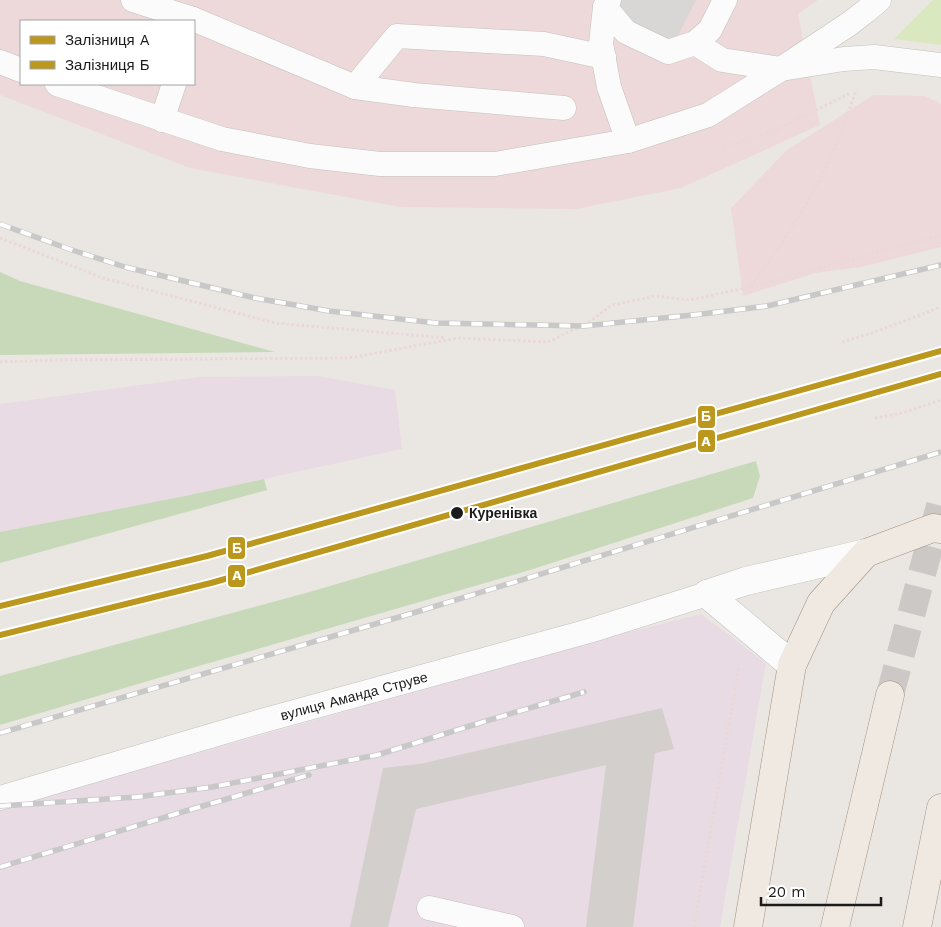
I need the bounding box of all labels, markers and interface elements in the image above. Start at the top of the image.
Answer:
legend [20,20,195,85]
text: Залізниця A [65,31,150,49]
text: Залізниця Б [65,56,150,74]
line badge: Б [697,405,716,429]
text: Б [701,408,711,424]
line badge: A [697,429,716,453]
text: A [701,433,711,449]
marker: Куренівка [449,505,465,521]
place label: Куренівка [469,505,537,521]
line badge: Б [227,536,246,560]
text: Б [232,540,242,556]
line badge: A [227,564,246,588]
text: A [232,567,242,583]
street label: вулиця Аманда Струве [279,669,429,723]
scale bar [761,874,881,906]
text: 20 m [768,883,806,901]

